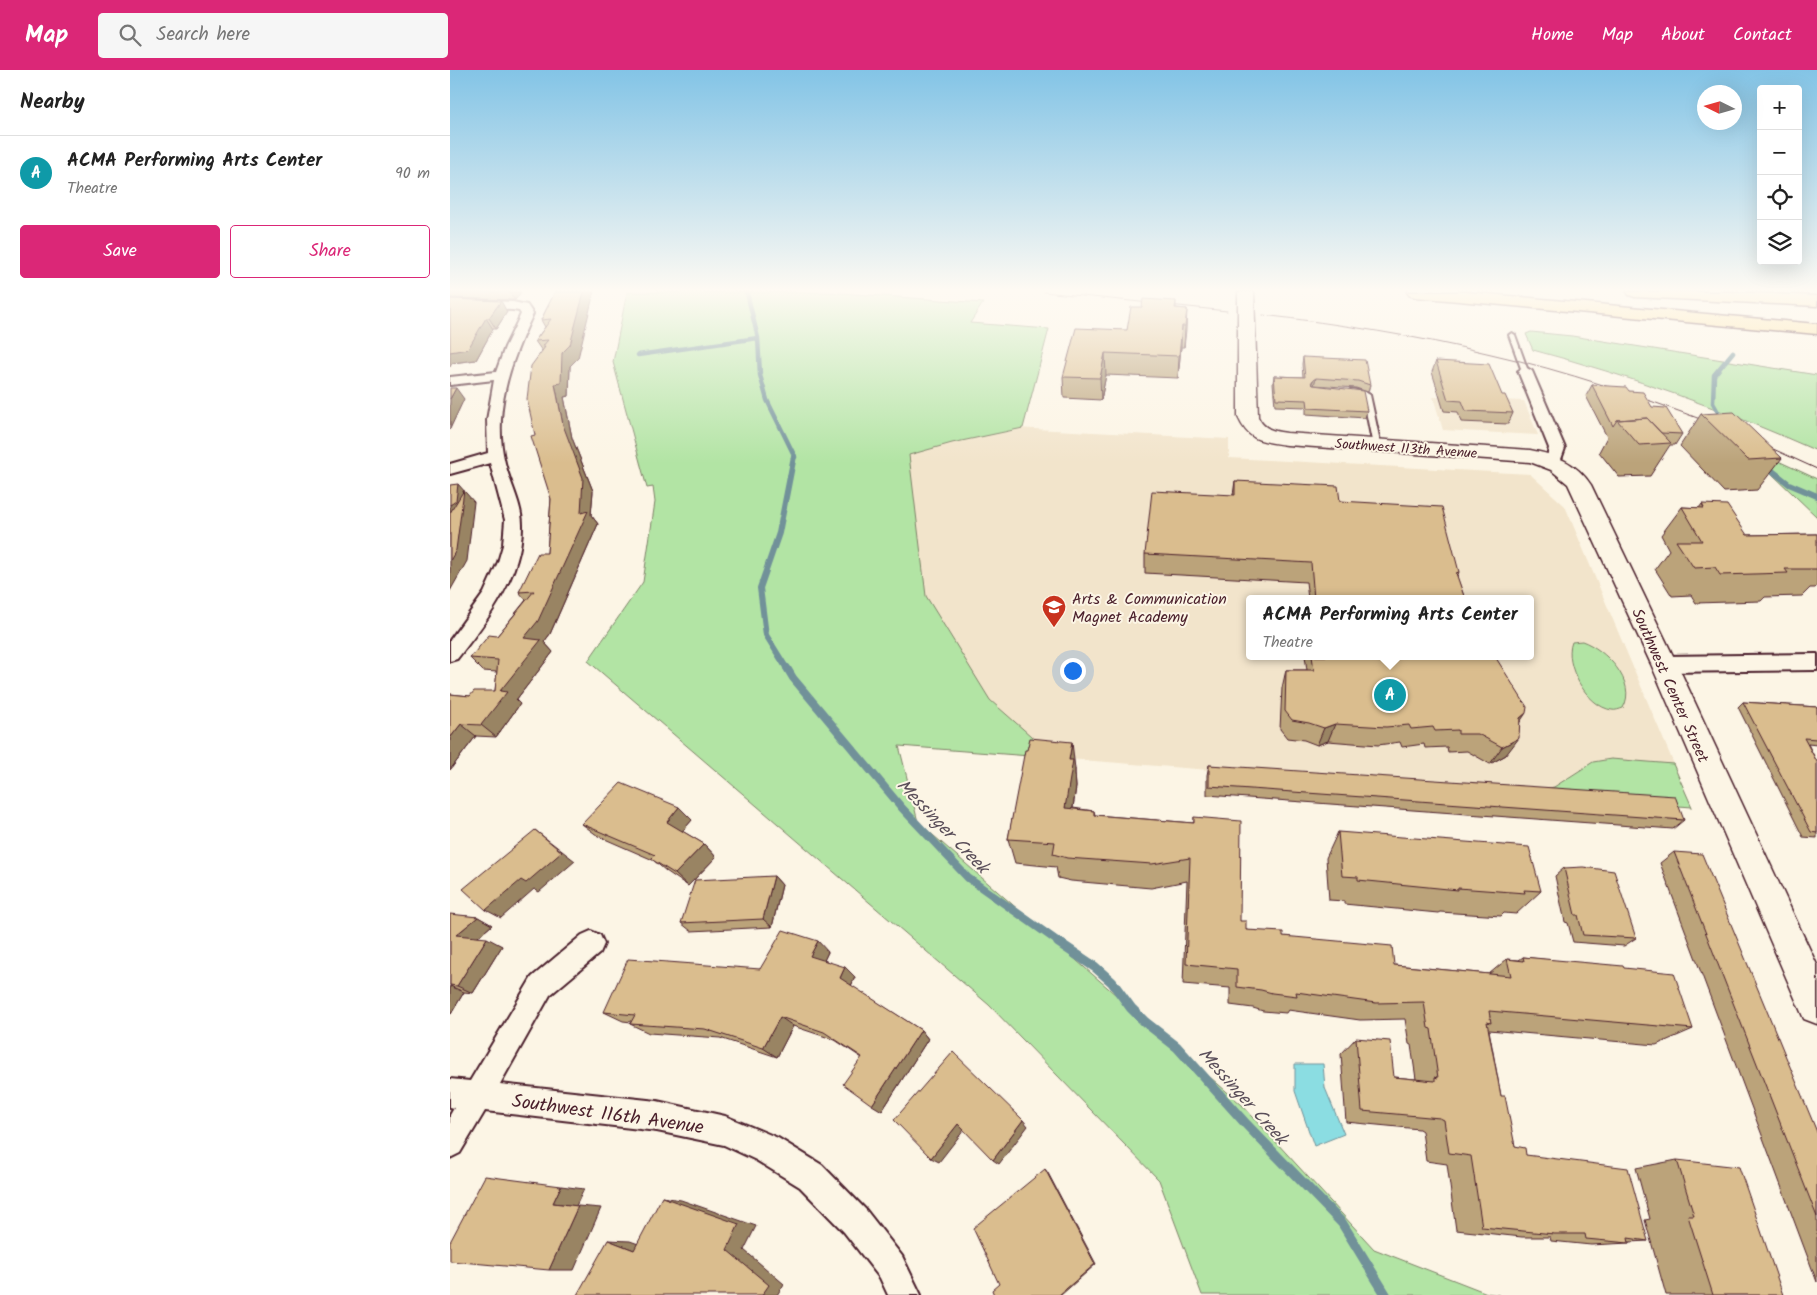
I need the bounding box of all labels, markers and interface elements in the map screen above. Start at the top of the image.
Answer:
search box [98,13,448,58]
text: Map [25,16,68,55]
text: Search here [156,20,250,50]
icon: search [116,21,144,49]
text: Home [1531,21,1574,50]
text: Map [1602,21,1633,50]
text: About [1661,21,1705,50]
text: Contact [1733,21,1792,50]
north arrow [1697,85,1742,130]
map controls [1757,85,1802,265]
button: + [1757,85,1802,130]
text: Nearby [20,86,85,119]
button: − [1757,130,1802,175]
text: ACMA Performing Arts Center [67,146,322,176]
text: A [31,161,41,186]
text: 90 m [395,161,430,186]
button: locate [1757,175,1802,220]
text: Theatre [67,176,118,201]
button: layers [1757,220,1802,265]
button: Save [20,225,220,278]
button: Share [230,225,430,278]
street label: Southwest 113th Avenue [1334,433,1479,465]
place label: Arts & Communication Magnet Academy [1072,587,1227,630]
school or university icon: Arts & Communication Magnet Academy [1041,594,1067,628]
popup [1246,595,1534,660]
text: ACMA Performing Arts Center [1262,600,1518,630]
street label: Southwest Center Street [1624,604,1715,768]
text: Theatre [1262,630,1313,655]
your location [1060,658,1086,684]
pin: A [1374,676,1406,714]
water label: Messinger Creek [889,773,997,883]
water label: Messinger Creek [1190,1042,1295,1154]
street label: Southwest 116th Avenue [510,1087,706,1143]

